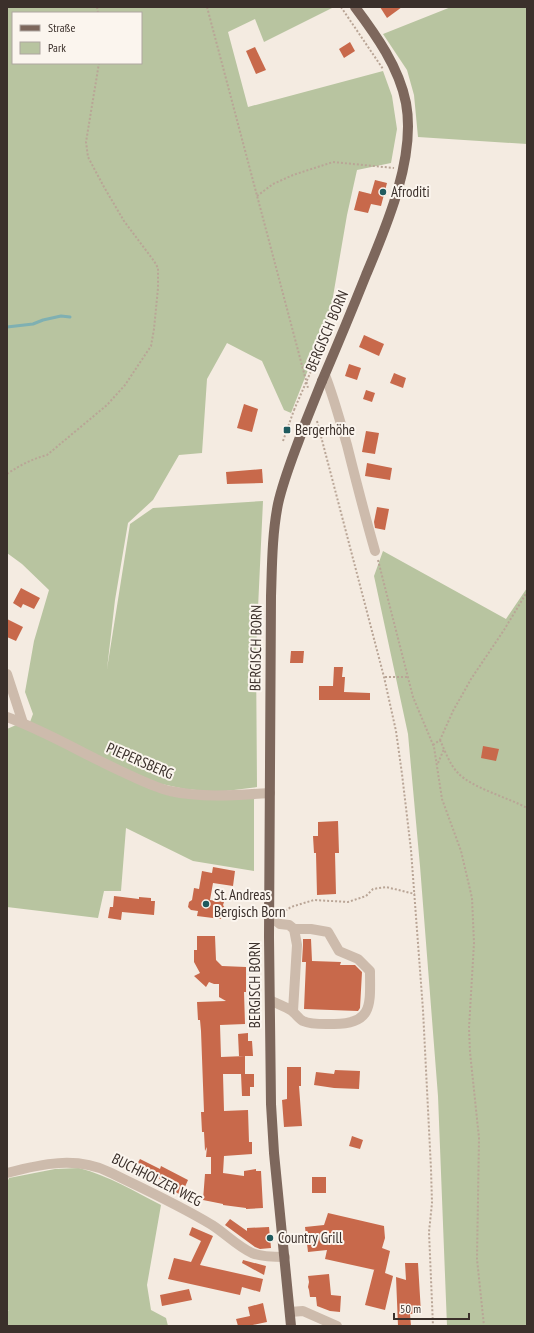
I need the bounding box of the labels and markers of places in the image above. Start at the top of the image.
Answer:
place label: Afroditi [391,182,430,201]
marker: Afroditi [378,187,388,197]
place label: Bergerhöhe [295,420,355,439]
marker: Bergerhöhe [282,425,292,435]
place label: St. Andreas Bergisch Born [214,885,286,921]
marker: St. Andreas Bergisch Born [201,899,211,909]
place label: Country Grill [278,1228,343,1247]
marker: Country Grill [265,1233,275,1243]

